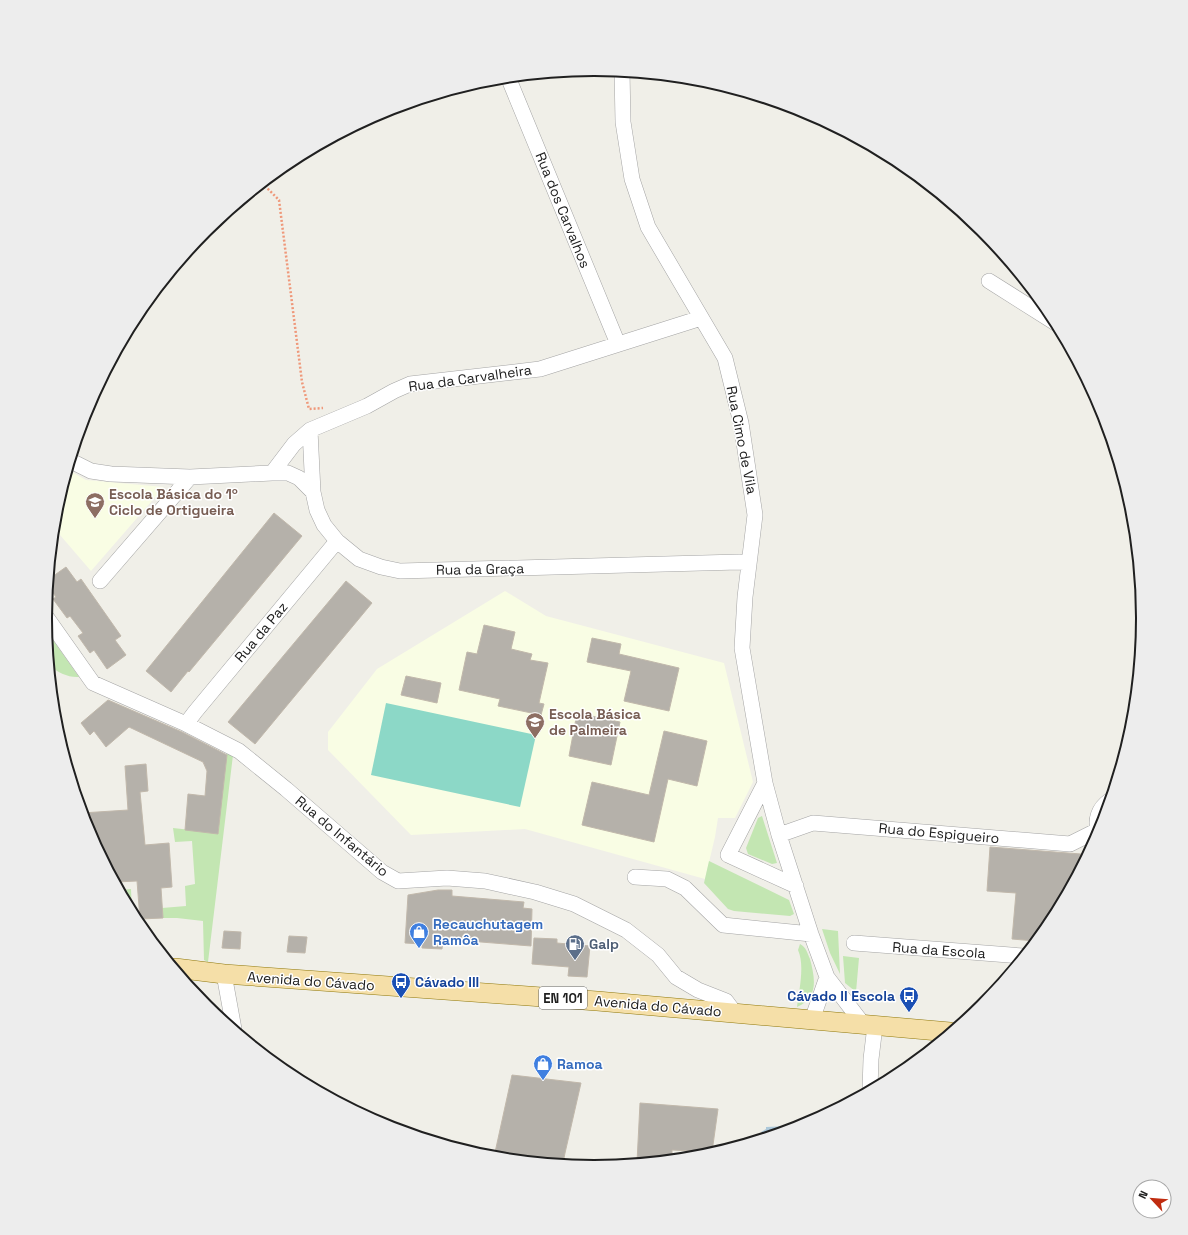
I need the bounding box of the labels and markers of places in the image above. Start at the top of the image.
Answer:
place label: Escola Básica do 1º Ciclo de Ortigueira [109,485,238,519]
school or university icon: Escola Básica do 1º Ciclo de Ortigueira [84,491,106,519]
place label: Escola Básica de Palmeira [549,705,641,739]
school or university icon: Escola Básica de Palmeira [524,711,546,739]
place label: Recauchutagem Ramôa [433,915,543,949]
shop icon: Recauchutagem Ramôa [408,921,430,949]
fuel station icon: Galp [564,933,586,961]
place label: Galp [589,935,619,953]
bus stop icon: Cávado III [390,971,412,999]
place label: Cávado III [415,973,479,991]
bus stop icon: Cávado II Escola [898,985,920,1013]
place label: Cávado II Escola [787,987,895,1005]
shop icon: Ramoa [532,1053,554,1081]
place label: Ramoa [557,1055,603,1073]

